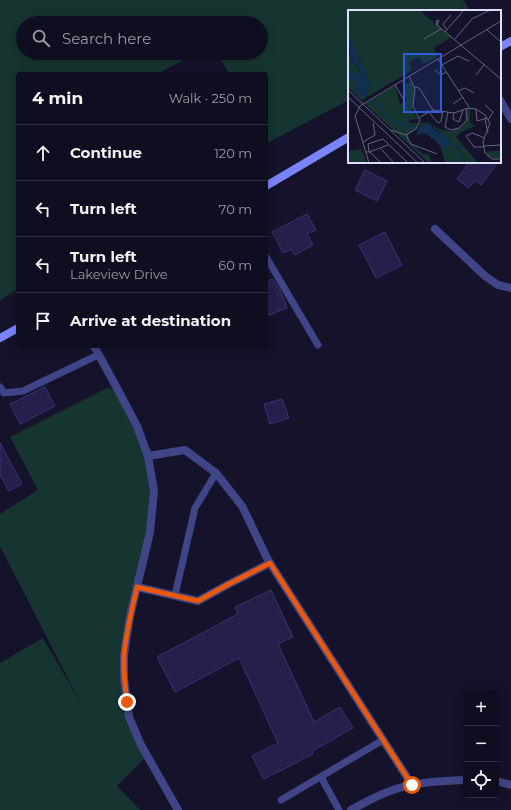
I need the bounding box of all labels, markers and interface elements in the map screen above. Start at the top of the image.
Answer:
inset map [348,10,501,163]
search box [16,16,268,60]
icon: search [30,27,52,49]
text: Search here [62,29,151,48]
text: 4 min [32,88,83,108]
text: Walk · 250 m [169,90,252,106]
icon: ahead [32,142,54,164]
text: Continue [70,143,142,162]
text: 120 m [214,145,252,161]
icon: left [32,198,54,220]
text: Turn left [70,199,137,218]
text: 70 m [219,201,252,217]
text: Turn left [70,247,137,266]
icon: left [32,254,54,276]
text: 60 m [218,257,252,273]
text: Lakeview Drive [70,266,168,282]
icon: arrive [32,310,54,332]
text: Arrive at destination [70,311,231,330]
map controls [463,690,499,798]
button: + [463,690,499,726]
route end [118,693,136,711]
button: − [463,726,499,762]
button: locate [463,762,499,798]
route start [403,776,421,794]

